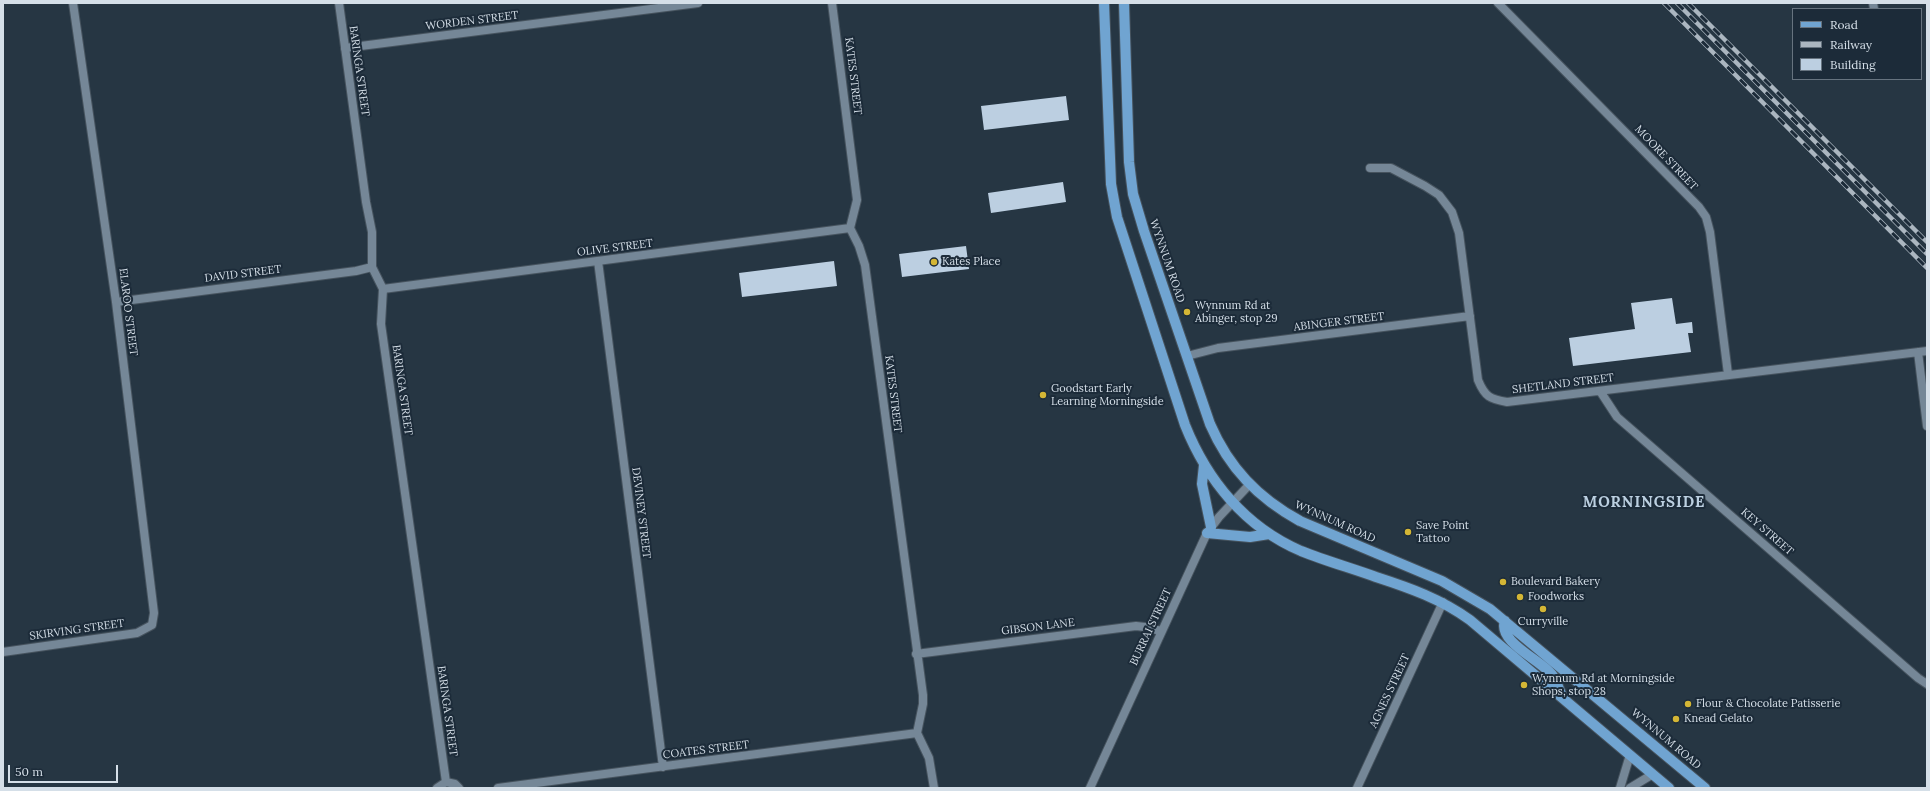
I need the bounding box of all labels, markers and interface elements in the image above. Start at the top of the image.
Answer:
legend [1792,8,1922,80]
street label: WORDEN STREET [425,9,519,33]
text: Road [1830,17,1858,32]
street label: BARINGA STREET [346,25,372,117]
street label: KATES STREET [842,36,864,116]
text: Railway [1830,37,1872,52]
text: Building [1830,57,1876,72]
street label: MOORE STREET [1632,123,1700,193]
street label: WYNNUM ROAD [1147,218,1187,304]
street label: OLIVE STREET [576,237,654,259]
place label: Kates Place [942,255,1000,269]
marker: Kates Place [929,257,939,267]
street label: DAVID STREET [204,263,282,285]
street label: ELAROO STREET [116,267,140,357]
place label: Wynnum Rd at Abinger, stop 29 [1195,299,1278,325]
marker: Wynnum Rd at Abinger, stop 29 [1182,307,1192,317]
street label: ABINGER STREET [1293,310,1385,334]
street label: BARINGA STREET [389,344,415,436]
street label: KATES STREET [882,354,904,434]
street label: SHETLAND STREET [1511,371,1615,397]
place label: Goodstart Early Learning Morningside [1051,382,1164,408]
marker: Goodstart Early Learning Morningside [1038,390,1048,400]
street label: DEVINEY STREET [629,467,653,559]
district label: MORNINGSIDE [1583,494,1705,512]
street label: WYNNUM ROAD [1293,498,1377,546]
street label: KEY STREET [1738,506,1796,558]
place label: Save Point Tattoo [1416,519,1469,545]
marker: Save Point Tattoo [1403,527,1413,537]
place label: Boulevard Bakery [1511,575,1600,589]
marker: Boulevard Bakery [1498,577,1508,587]
street label: BURRAI STREET [1127,586,1175,668]
place label: Foodworks [1528,590,1584,604]
marker: Foodworks [1515,592,1525,602]
marker: Curryville [1538,604,1548,614]
place label: Curryville [1518,615,1568,629]
street label: GIBSON LANE [1001,616,1075,638]
street label: SKIRVING STREET [29,617,125,643]
street label: AGNES STREET [1367,652,1413,730]
street label: BARINGA STREET [434,665,460,757]
place label: Wynnum Rd at Morningside Shops, stop 28 [1532,672,1675,698]
marker: Wynnum Rd at Morningside Shops, stop 28 [1519,680,1529,690]
place label: Flour & Chocolate Patisserie [1696,697,1840,711]
marker: Flour & Chocolate Patisserie [1683,699,1693,709]
street label: WYNNUM ROAD [1628,706,1704,772]
place label: Knead Gelato [1684,712,1753,726]
marker: Knead Gelato [1671,714,1681,724]
street label: COATES STREET [662,738,750,762]
scale bar [10,757,120,783]
text: 50 m [15,764,43,779]

